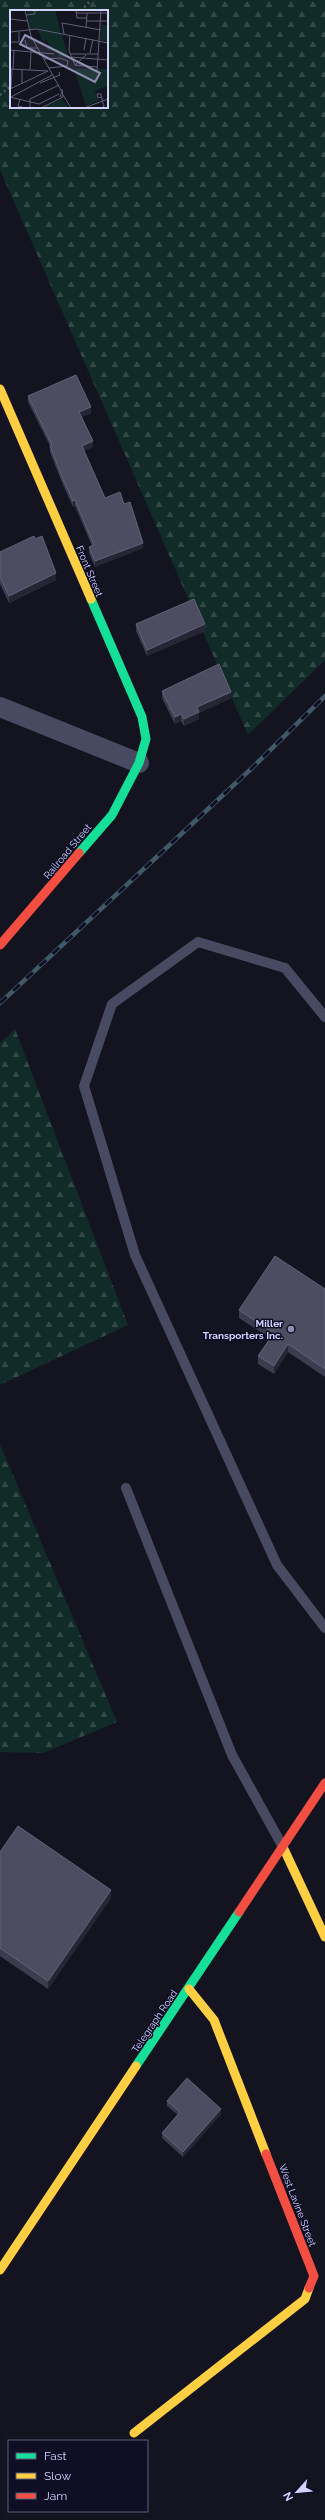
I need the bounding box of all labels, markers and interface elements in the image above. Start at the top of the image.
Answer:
inset map [10,10,108,108]
street label: Front Street [74,544,105,599]
street label: Railroad Street [41,821,94,881]
place label: Miller Transporters Inc. [203,1318,283,1341]
marker: Miller Transporters Inc. [286,1324,296,1334]
street label: Telegraph Road [129,1988,179,2055]
street label: West Lavine Street [277,2163,318,2248]
legend [8,2440,148,2512]
text: Fast [44,2449,67,2463]
text: Slow [44,2469,71,2483]
north arrow [277,2472,317,2512]
text: Jam [44,2489,67,2503]
text: N [281,2490,296,2503]

